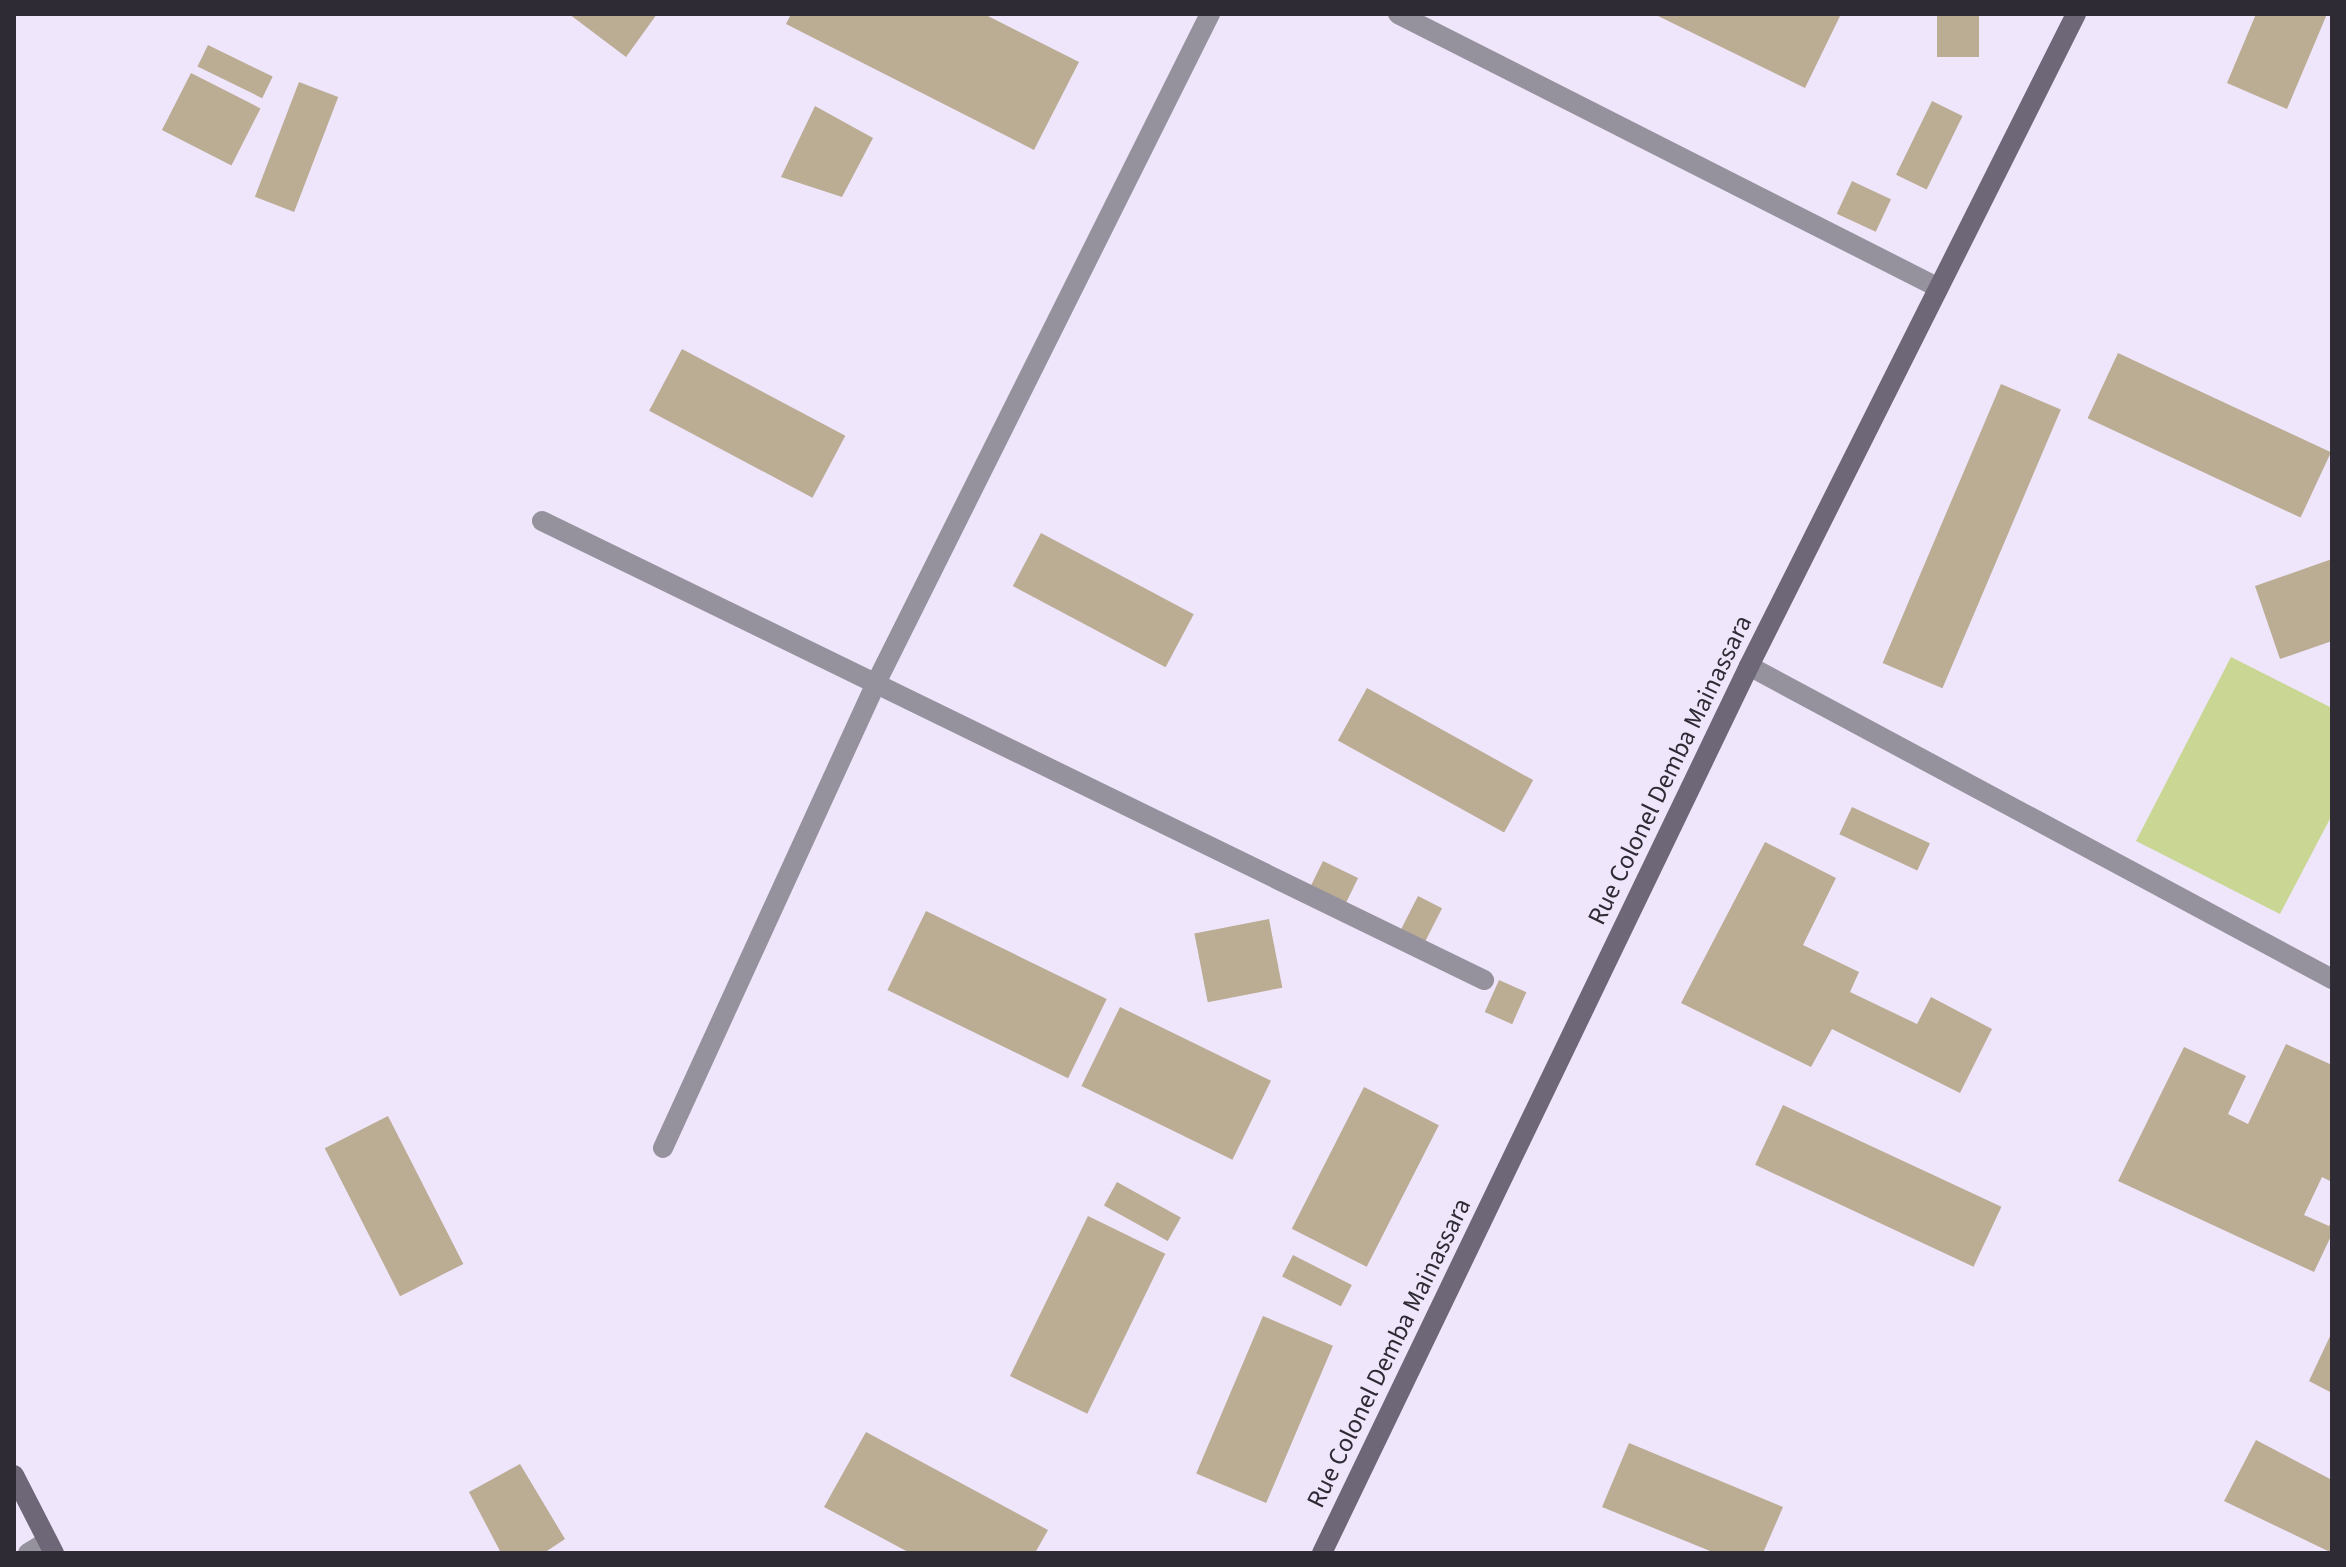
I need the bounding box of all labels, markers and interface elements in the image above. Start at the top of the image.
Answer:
street label: Rue Colonel Demba Mainassara [1581,610,1759,930]
street label: Rue Colonel Demba Mainassara [1300,1193,1478,1513]

